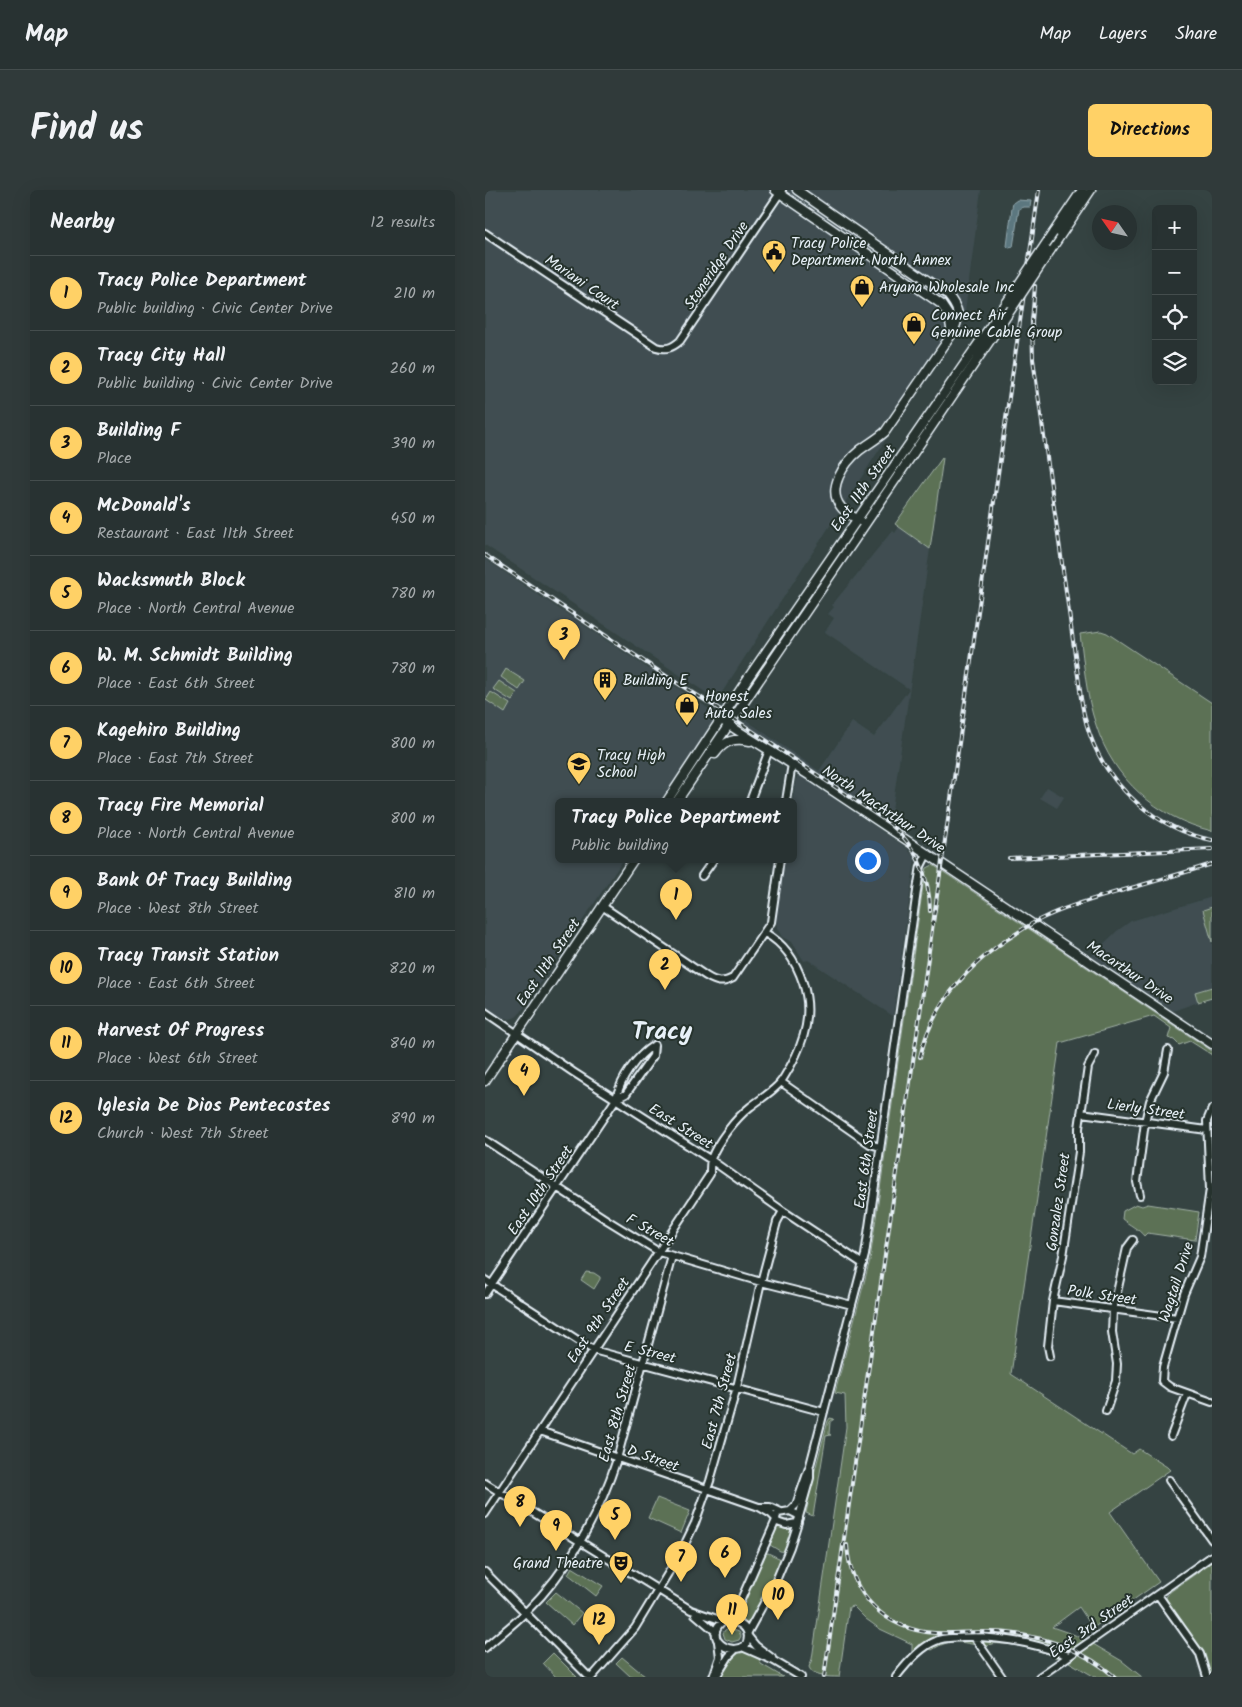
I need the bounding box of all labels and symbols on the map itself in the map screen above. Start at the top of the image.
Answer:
north arrow [1092,205,1137,250]
street label: Stoneridge Drive [678,216,756,315]
place label: Tracy Police Department North Annex [791,232,952,273]
public building icon: Tracy Police Department North Annex [761,239,787,273]
street label: Mariani Court [539,249,624,317]
shop icon: Aryana Wholesale Inc [849,274,875,308]
place label: Aryana Wholesale Inc [879,276,1015,300]
place label: Connect Air Genuine Cable Group [931,304,1062,345]
shop icon: Connect Air Genuine Cable Group [901,311,927,345]
street label: East 11th Street [825,440,903,537]
pin: 3 [548,619,580,660]
building icon: Building E [592,667,618,701]
place label: Building E [623,669,689,693]
place label: Honest Auto Sales [705,685,772,726]
shop icon: Honest Auto Sales [674,692,700,726]
place label: Tracy High School [597,744,666,785]
school or university icon: Tracy High School [566,751,592,785]
street label: North MacArthur Drive [817,759,950,860]
your location [855,848,881,874]
pin: 1 [660,879,692,920]
street label: East 11th Street [511,914,587,1011]
street label: Macarthur Drive [1081,935,1178,1011]
pin: 2 [649,949,681,990]
district label: Tracy [632,1012,692,1052]
pin: 4 [508,1055,540,1096]
street label: Lierly Street [1105,1093,1186,1127]
street label: East Street [644,1098,718,1156]
street label: East 6th Street [848,1108,886,1210]
street label: East 10th Street [502,1141,580,1240]
street label: Gonzalez Street [1040,1151,1078,1253]
street label: F Street [621,1208,678,1254]
street label: Wagtail Drive [1153,1239,1201,1326]
street label: East 9th Street [561,1273,637,1368]
street label: Polk Street [1066,1279,1138,1313]
street label: E Street [621,1335,678,1371]
street label: East 7th Street [696,1350,744,1452]
street label: East 8th Street [593,1361,643,1465]
street label: D Street [623,1439,682,1479]
pin: 8 [504,1486,536,1527]
pin: 5 [599,1499,631,1540]
pin: 9 [540,1510,572,1551]
pin: 6 [709,1537,741,1578]
pin: 7 [665,1541,697,1582]
theatre icon: Grand Theatre [608,1550,634,1584]
place label: Grand Theatre [513,1552,603,1576]
pin: 10 [762,1579,794,1620]
street label: East 3rd Street [1044,1588,1139,1665]
pin: 11 [716,1594,748,1635]
pin: 12 [583,1604,615,1645]

